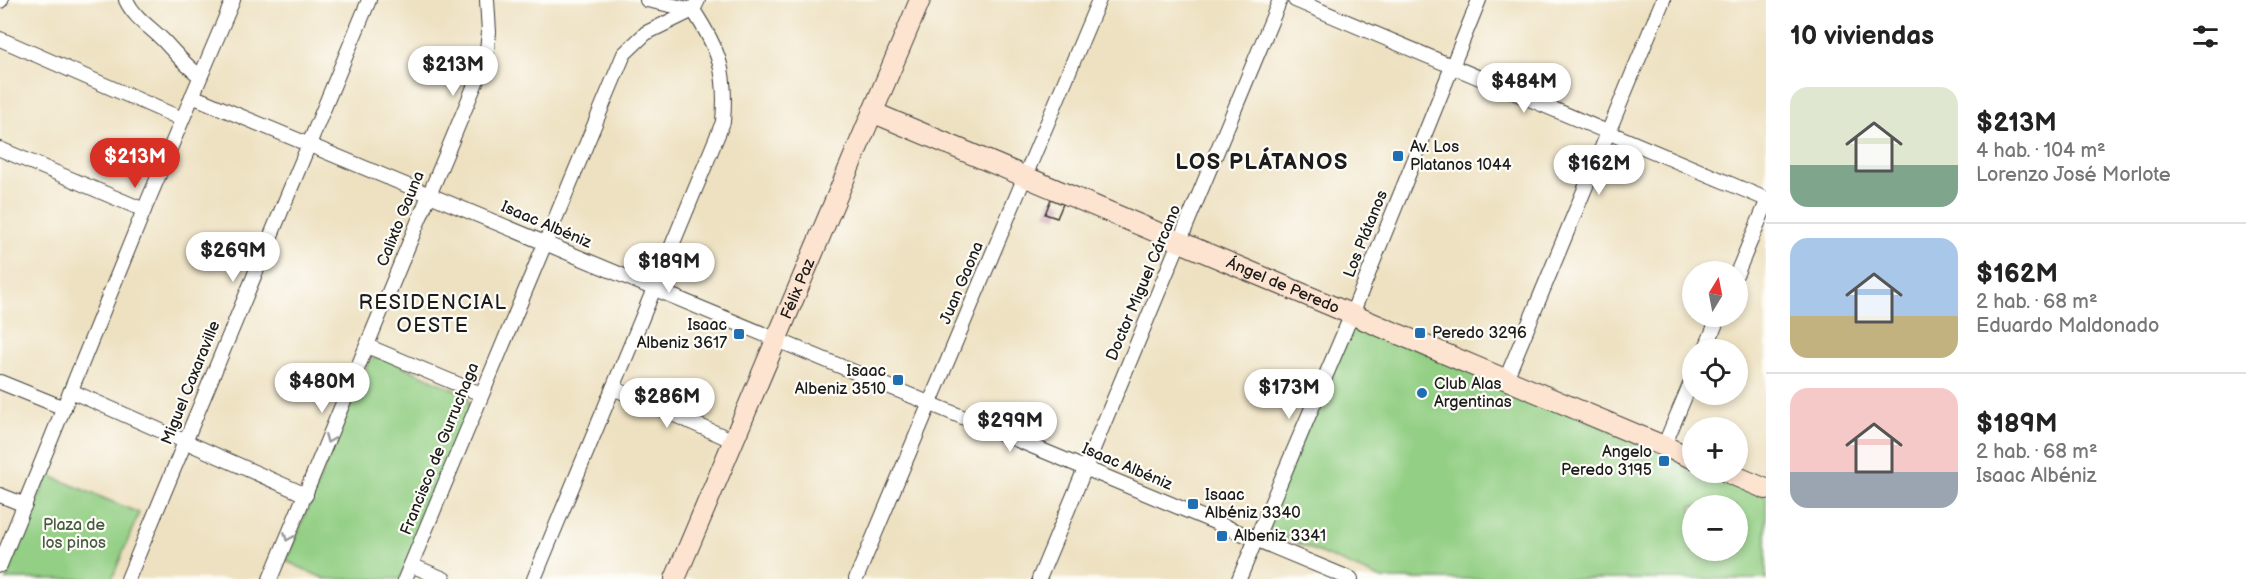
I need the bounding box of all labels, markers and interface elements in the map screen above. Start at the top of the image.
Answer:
icon: filters [2189,20,2222,53]
text: 10 viviendas [1790,21,1934,52]
pin: $213M [411,46,495,97]
text: $213M [422,53,484,77]
pin: $484M [1482,63,1566,114]
text: $484M [1491,70,1557,94]
text: $213M [1976,108,2057,139]
icon: home [1838,111,1910,183]
pin: $213M [93,138,177,189]
place label: Av. Los Platanos 1044 [1410,138,1512,175]
text: 4 hab. · 104 m² [1976,139,2106,163]
text: $213M [104,145,166,169]
pin: $162M [1557,145,1641,196]
district label: LOS PLÁTANOS [1175,147,1349,176]
marker: Av. Los Platanos 1044 [1391,149,1405,163]
text: $162M [1568,152,1630,176]
text: Lorenzo José Morlote [1976,163,2171,187]
street label: Calixto Gauna [373,169,429,269]
street label: Los Plátanos [1340,188,1392,280]
street label: Isaac Albéniz [498,197,594,253]
street label: Doctor Miguel Cárcano [1103,202,1185,364]
pin: $269M [191,232,275,283]
text: $269M [200,239,266,263]
street label: Juan Gaona [936,239,988,327]
pin: $189M [627,243,711,294]
text: $189M [638,250,700,274]
street label: Ángel de Peredo [1224,251,1342,318]
street label: Félix Paz [777,255,819,322]
text: $162M [1976,259,2058,290]
north arrow [1682,261,1748,327]
map controls [1682,261,1748,561]
icon: home [1838,262,1910,334]
text: 2 hab. · 68 m² [1976,290,2098,314]
district label: RESIDENCIAL OESTE [358,291,508,338]
text: Eduardo Maldonado [1976,314,2159,338]
place label: Isaac Albeniz 3617 [637,316,727,353]
street label: Miguel Caxaraville [157,318,225,448]
place label: Peredo 3296 [1432,324,1527,343]
marker: Peredo 3296 [1413,326,1427,340]
marker: Isaac Albeniz 3617 [732,327,746,341]
button: locate [1682,339,1748,405]
street label: Francisco de Gurruchaga [397,360,483,538]
place label: Isaac Albeniz 3510 [795,362,886,399]
pin: $480M [280,363,364,414]
pin: $173M [1247,369,1331,420]
text: $480M [289,370,355,394]
marker: Isaac Albeniz 3510 [891,373,905,387]
place label: Club Alas Argentinas [1434,375,1512,412]
text: $173M [1258,376,1320,400]
pin: $286M [625,378,709,429]
text: $286M [634,385,700,409]
marker: Club Alas Argentinas [1415,386,1429,400]
pin: $299M [968,402,1052,453]
text: $299M [977,409,1043,433]
text: $189M [1976,409,2057,440]
icon: home [1838,412,1910,484]
button: + [1682,417,1748,483]
one-way arrow [324,432,336,443]
street label: Isaac Albéniz [1079,439,1175,495]
text: 2 hab. · 68 m² [1976,440,2098,464]
place label: Angelo Peredo 3195 [1561,443,1652,480]
marker: Angelo Peredo 3195 [1657,454,1671,468]
text: Isaac Albéniz [1976,464,2096,488]
place label: Isaac Albéniz 3340 [1205,486,1301,523]
button: − [1682,495,1748,561]
marker: Isaac Albéniz 3340 [1186,497,1200,511]
park label: Plaza de los pinos [42,516,106,553]
place label: Albeniz 3341 [1234,527,1326,546]
marker: Albeniz 3341 [1215,529,1229,543]
one-way arrow [283,530,295,541]

